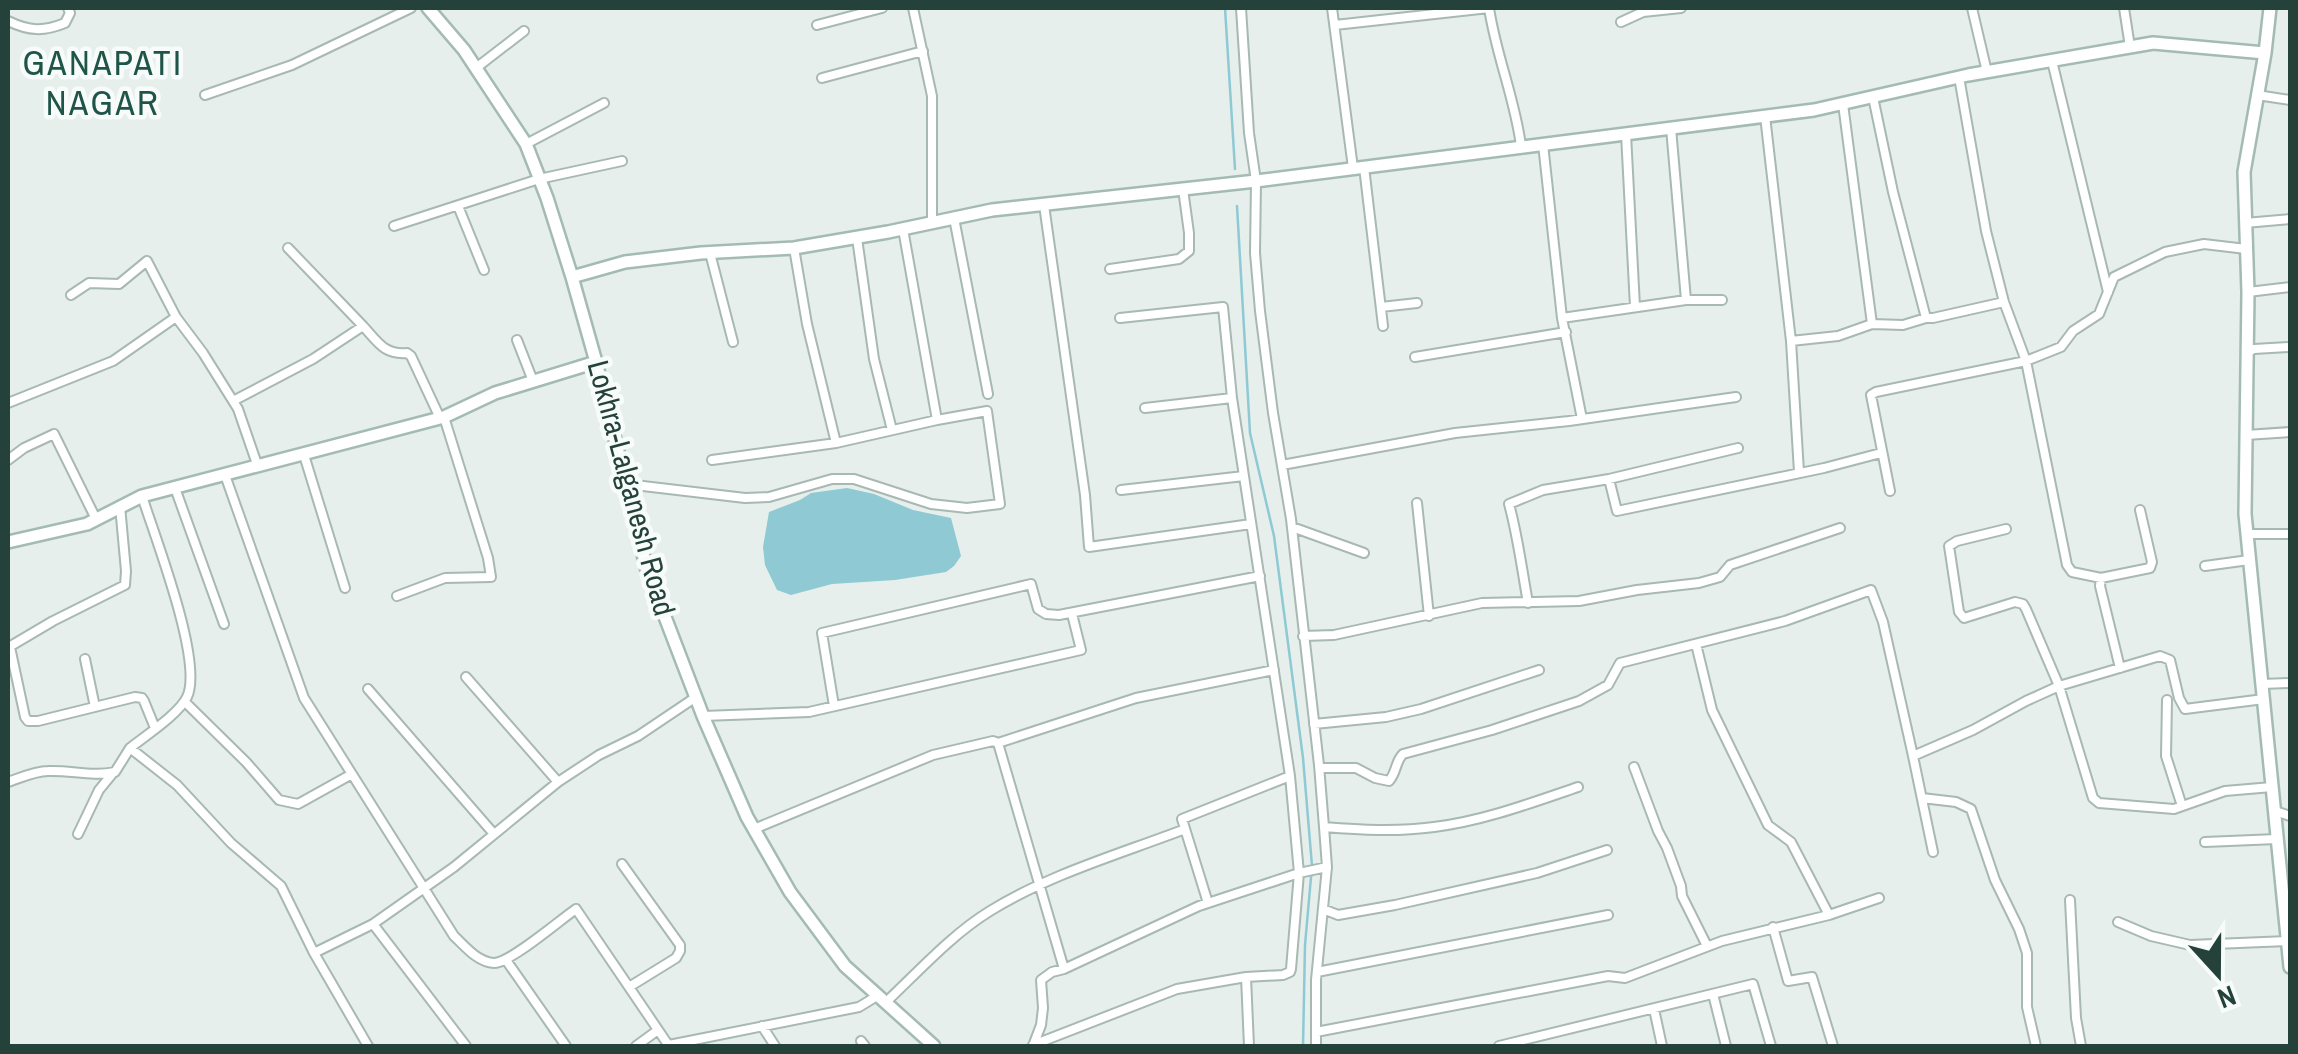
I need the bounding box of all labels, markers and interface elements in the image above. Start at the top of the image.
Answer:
district label: GANAPATI NAGAR [23,39,183,126]
street label: Lokhra-Lalganesh Road [579,356,685,620]
north arrow [2168,924,2268,1024]
text: N [2212,977,2242,1018]

